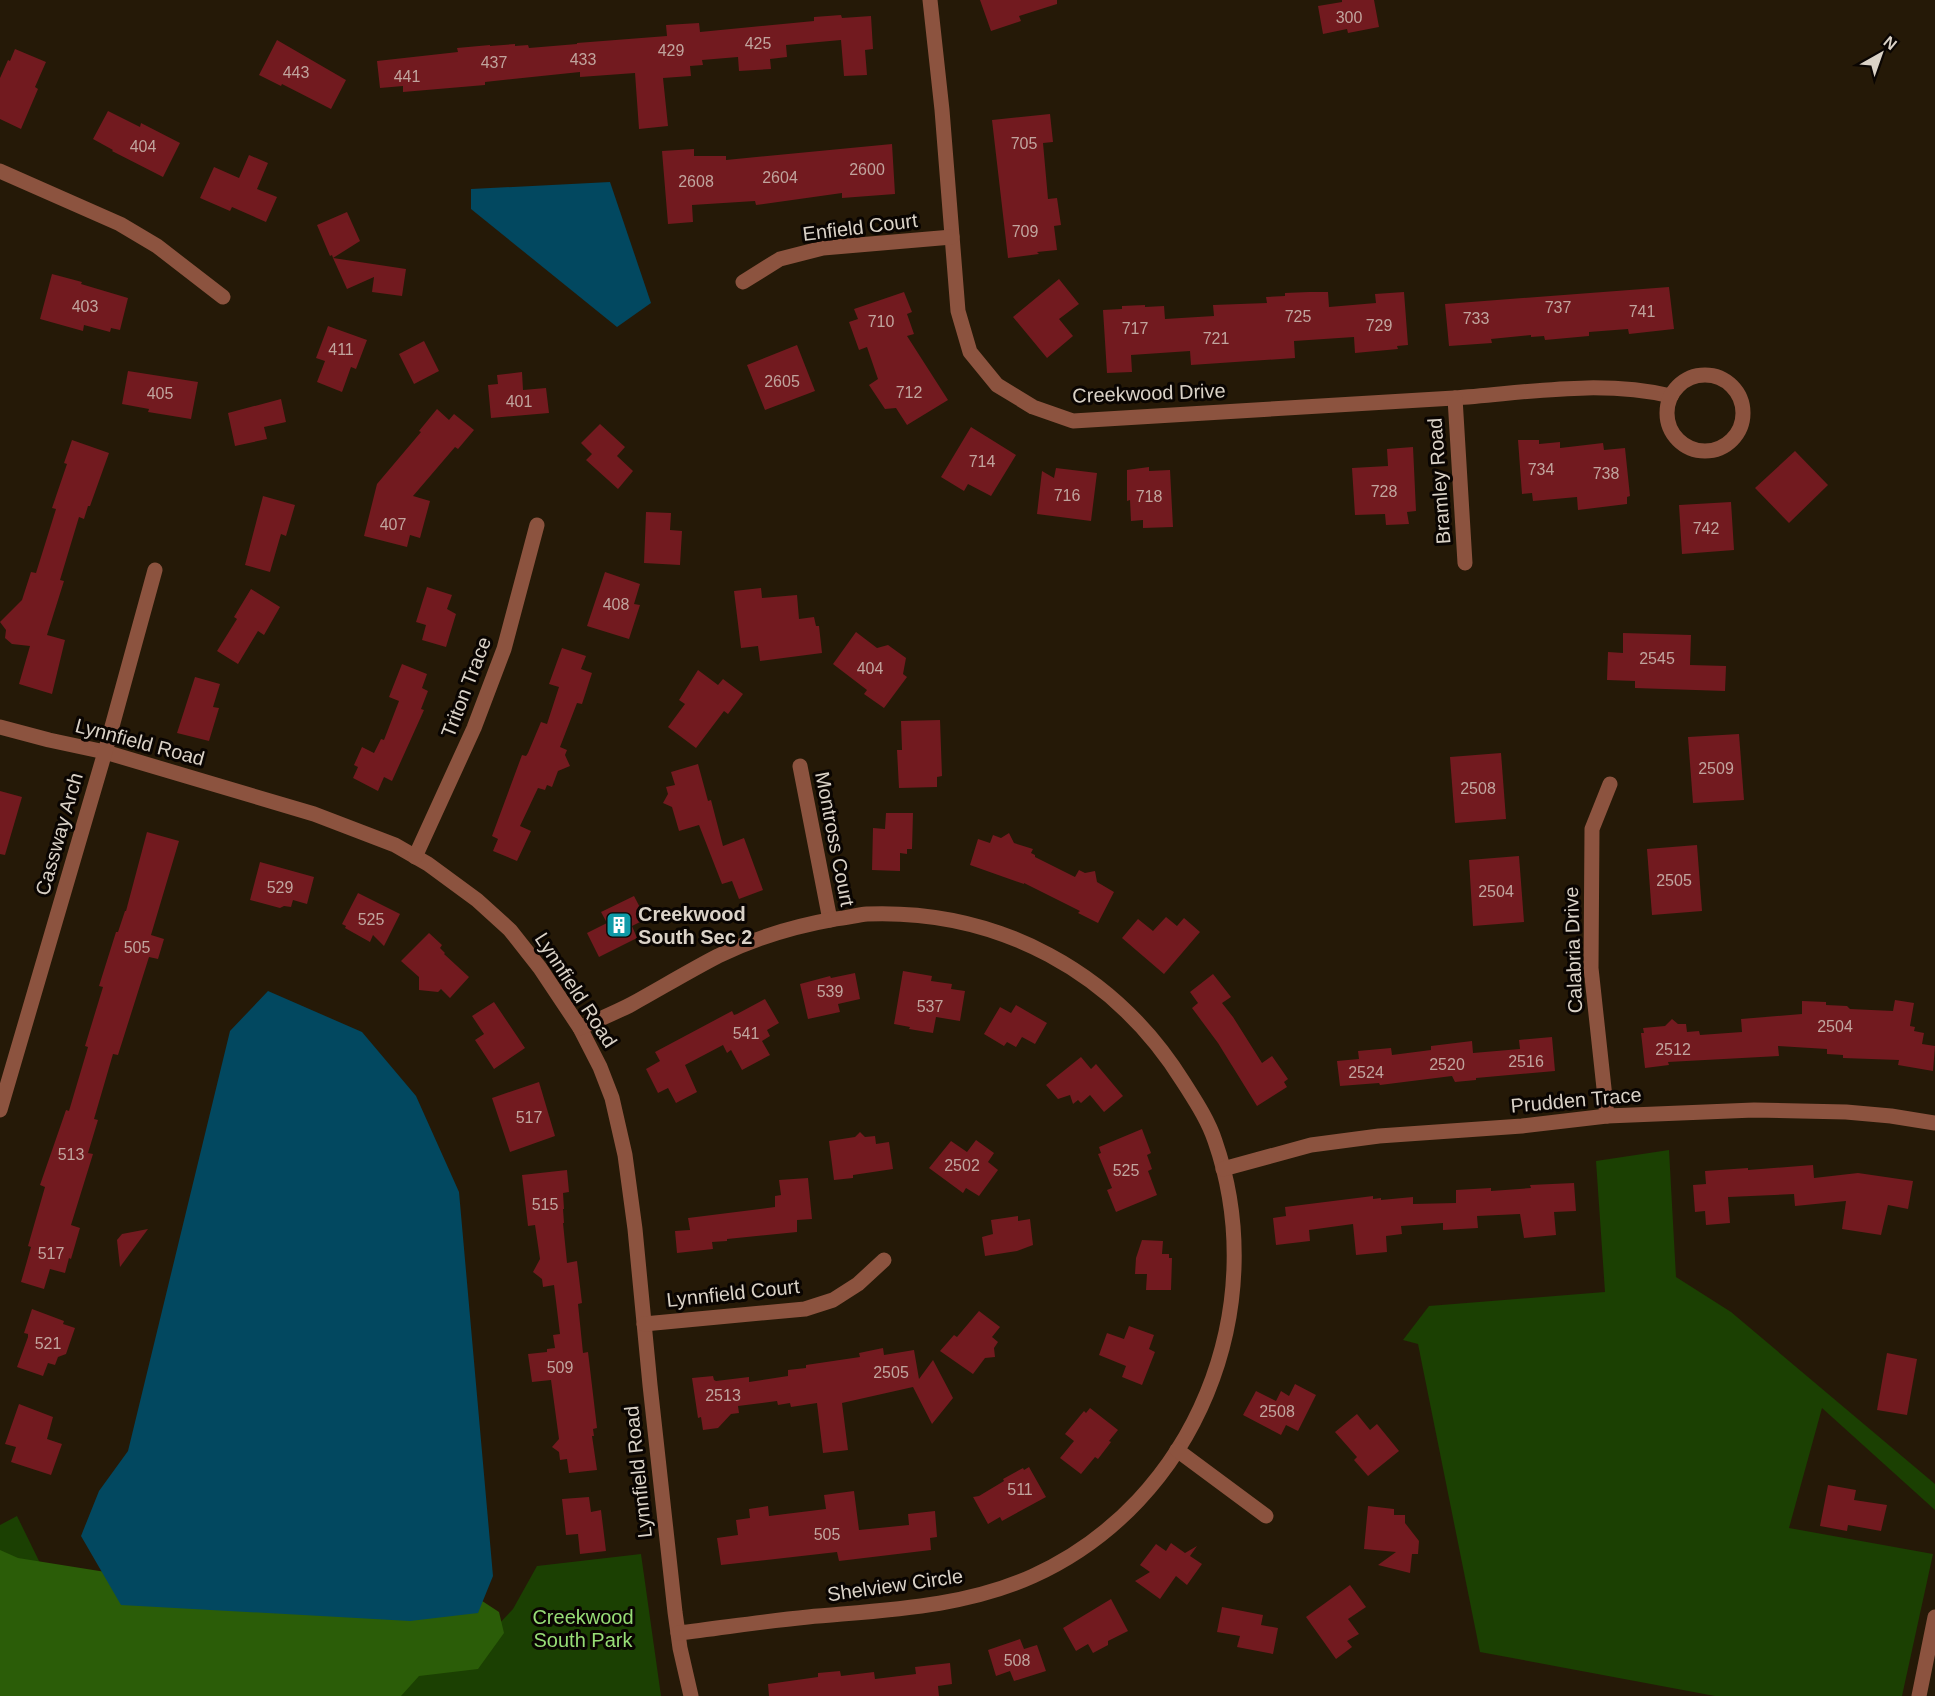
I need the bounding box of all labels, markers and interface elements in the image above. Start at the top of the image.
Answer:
house number: 300 [1336,9,1362,26]
north arrow [1851,24,1911,84]
text: N [1880,33,1900,53]
house number: 425 [745,35,771,52]
house number: 429 [658,42,684,59]
house number: 433 [570,51,596,68]
house number: 437 [481,54,507,71]
house number: 443 [283,64,309,81]
house number: 441 [394,68,420,85]
house number: 705 [1011,135,1037,152]
house number: 404 [130,138,156,155]
house number: 2600 [849,161,885,178]
house number: 2604 [762,169,798,186]
house number: 2608 [678,173,714,190]
street label: Enfield Court [801,209,919,245]
house number: 709 [1012,223,1038,240]
house number: 403 [72,298,98,315]
house number: 737 [1545,299,1571,316]
house number: 741 [1629,303,1655,320]
house number: 725 [1285,308,1311,325]
house number: 733 [1463,310,1489,327]
house number: 710 [868,313,894,330]
house number: 729 [1366,317,1392,334]
house number: 717 [1122,320,1148,337]
house number: 721 [1203,330,1229,347]
house number: 411 [328,341,354,358]
house number: 2605 [764,373,800,390]
street label: Creekwood Drive [1072,379,1226,407]
house number: 712 [896,384,922,401]
house number: 405 [147,385,173,402]
house number: 401 [506,393,532,410]
street label: Bramley Road [1424,417,1454,545]
house number: 714 [969,453,995,470]
house number: 734 [1528,461,1554,478]
house number: 738 [1593,465,1619,482]
house number: 728 [1371,483,1397,500]
house number: 716 [1054,487,1080,504]
house number: 718 [1136,488,1162,505]
house number: 407 [380,516,406,533]
house number: 742 [1693,520,1719,537]
house number: 408 [603,596,629,613]
street label: Triton Trace [437,634,495,740]
house number: 2545 [1639,650,1675,667]
house number: 404 [857,660,883,677]
street label: Lynnfield Road [73,714,207,770]
house number: 2509 [1698,760,1734,777]
street label: Cassway Arch [31,770,87,898]
street label: Montross Court [811,770,859,909]
house number: 2508 [1460,780,1496,797]
house number: 2505 [1656,872,1692,889]
house number: 529 [267,879,293,896]
house number: 2504 [1478,883,1514,900]
street label: Calabria Drive [1560,886,1586,1014]
place label: Creekwood South Sec 2 [638,903,752,948]
building icon: Creekwood South Sec 2 [604,910,634,940]
house number: 525 [358,911,384,928]
street label: Lynnfield Road [531,928,621,1052]
house number: 505 [124,939,150,956]
house number: 539 [817,983,843,1000]
house number: 537 [917,998,943,1015]
house number: 2504 [1817,1018,1853,1035]
house number: 541 [733,1025,759,1042]
house number: 2512 [1655,1041,1691,1058]
house number: 2516 [1508,1053,1544,1070]
house number: 2520 [1429,1056,1465,1073]
house number: 2524 [1348,1064,1384,1081]
street label: Prudden Trace [1510,1083,1642,1117]
house number: 517 [516,1109,542,1126]
house number: 513 [58,1146,84,1163]
house number: 2502 [944,1157,980,1174]
house number: 525 [1113,1162,1139,1179]
house number: 515 [532,1196,558,1213]
house number: 517 [38,1245,64,1262]
street label: Lynnfield Court [665,1275,801,1311]
house number: 521 [35,1335,61,1352]
house number: 509 [547,1359,573,1376]
house number: 2505 [873,1364,909,1381]
house number: 2513 [705,1387,741,1404]
house number: 2508 [1259,1403,1295,1420]
street label: Lynnfield Road [620,1405,656,1539]
house number: 511 [1007,1481,1033,1498]
house number: 505 [814,1526,840,1543]
street label: Shelview Circle [826,1565,964,1605]
park label: Creekwood South Park [532,1606,634,1651]
house number: 508 [1004,1652,1030,1669]

